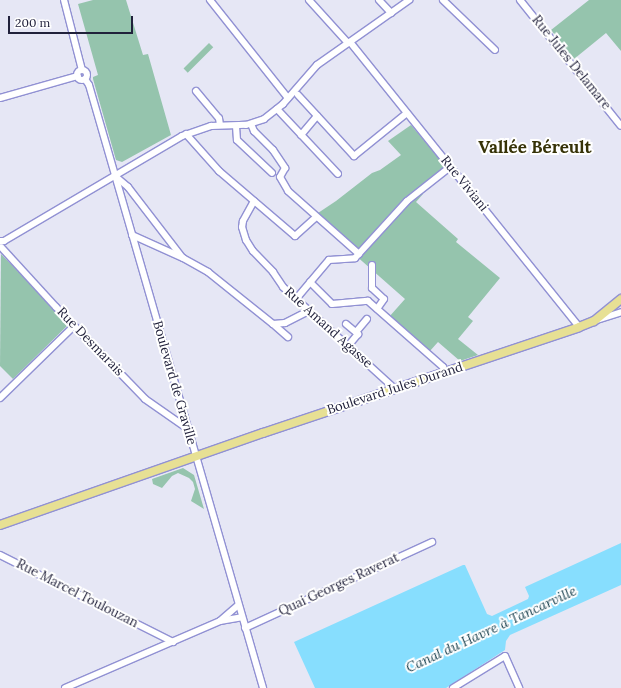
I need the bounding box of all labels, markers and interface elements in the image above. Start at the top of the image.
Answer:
scale bar [10,8,135,34]
street label: Rue Jules Delamare [528,13,614,113]
text: 200 m [15,15,50,30]
district label: Vallée Béreult [478,138,592,158]
street label: Rue Viviani [437,153,491,215]
street label: Rue Amand Agasse [281,284,375,372]
street label: Rue Desmarais [53,304,127,380]
street label: Boulevard de Graville [149,319,199,447]
street label: Boulevard Jules Durand [325,360,465,418]
street label: Quai Georges Raverat [276,550,402,620]
street label: Rue Marcel Toulouzan [13,556,141,632]
water label: Canal du Havre à Tancarville [403,582,579,676]

